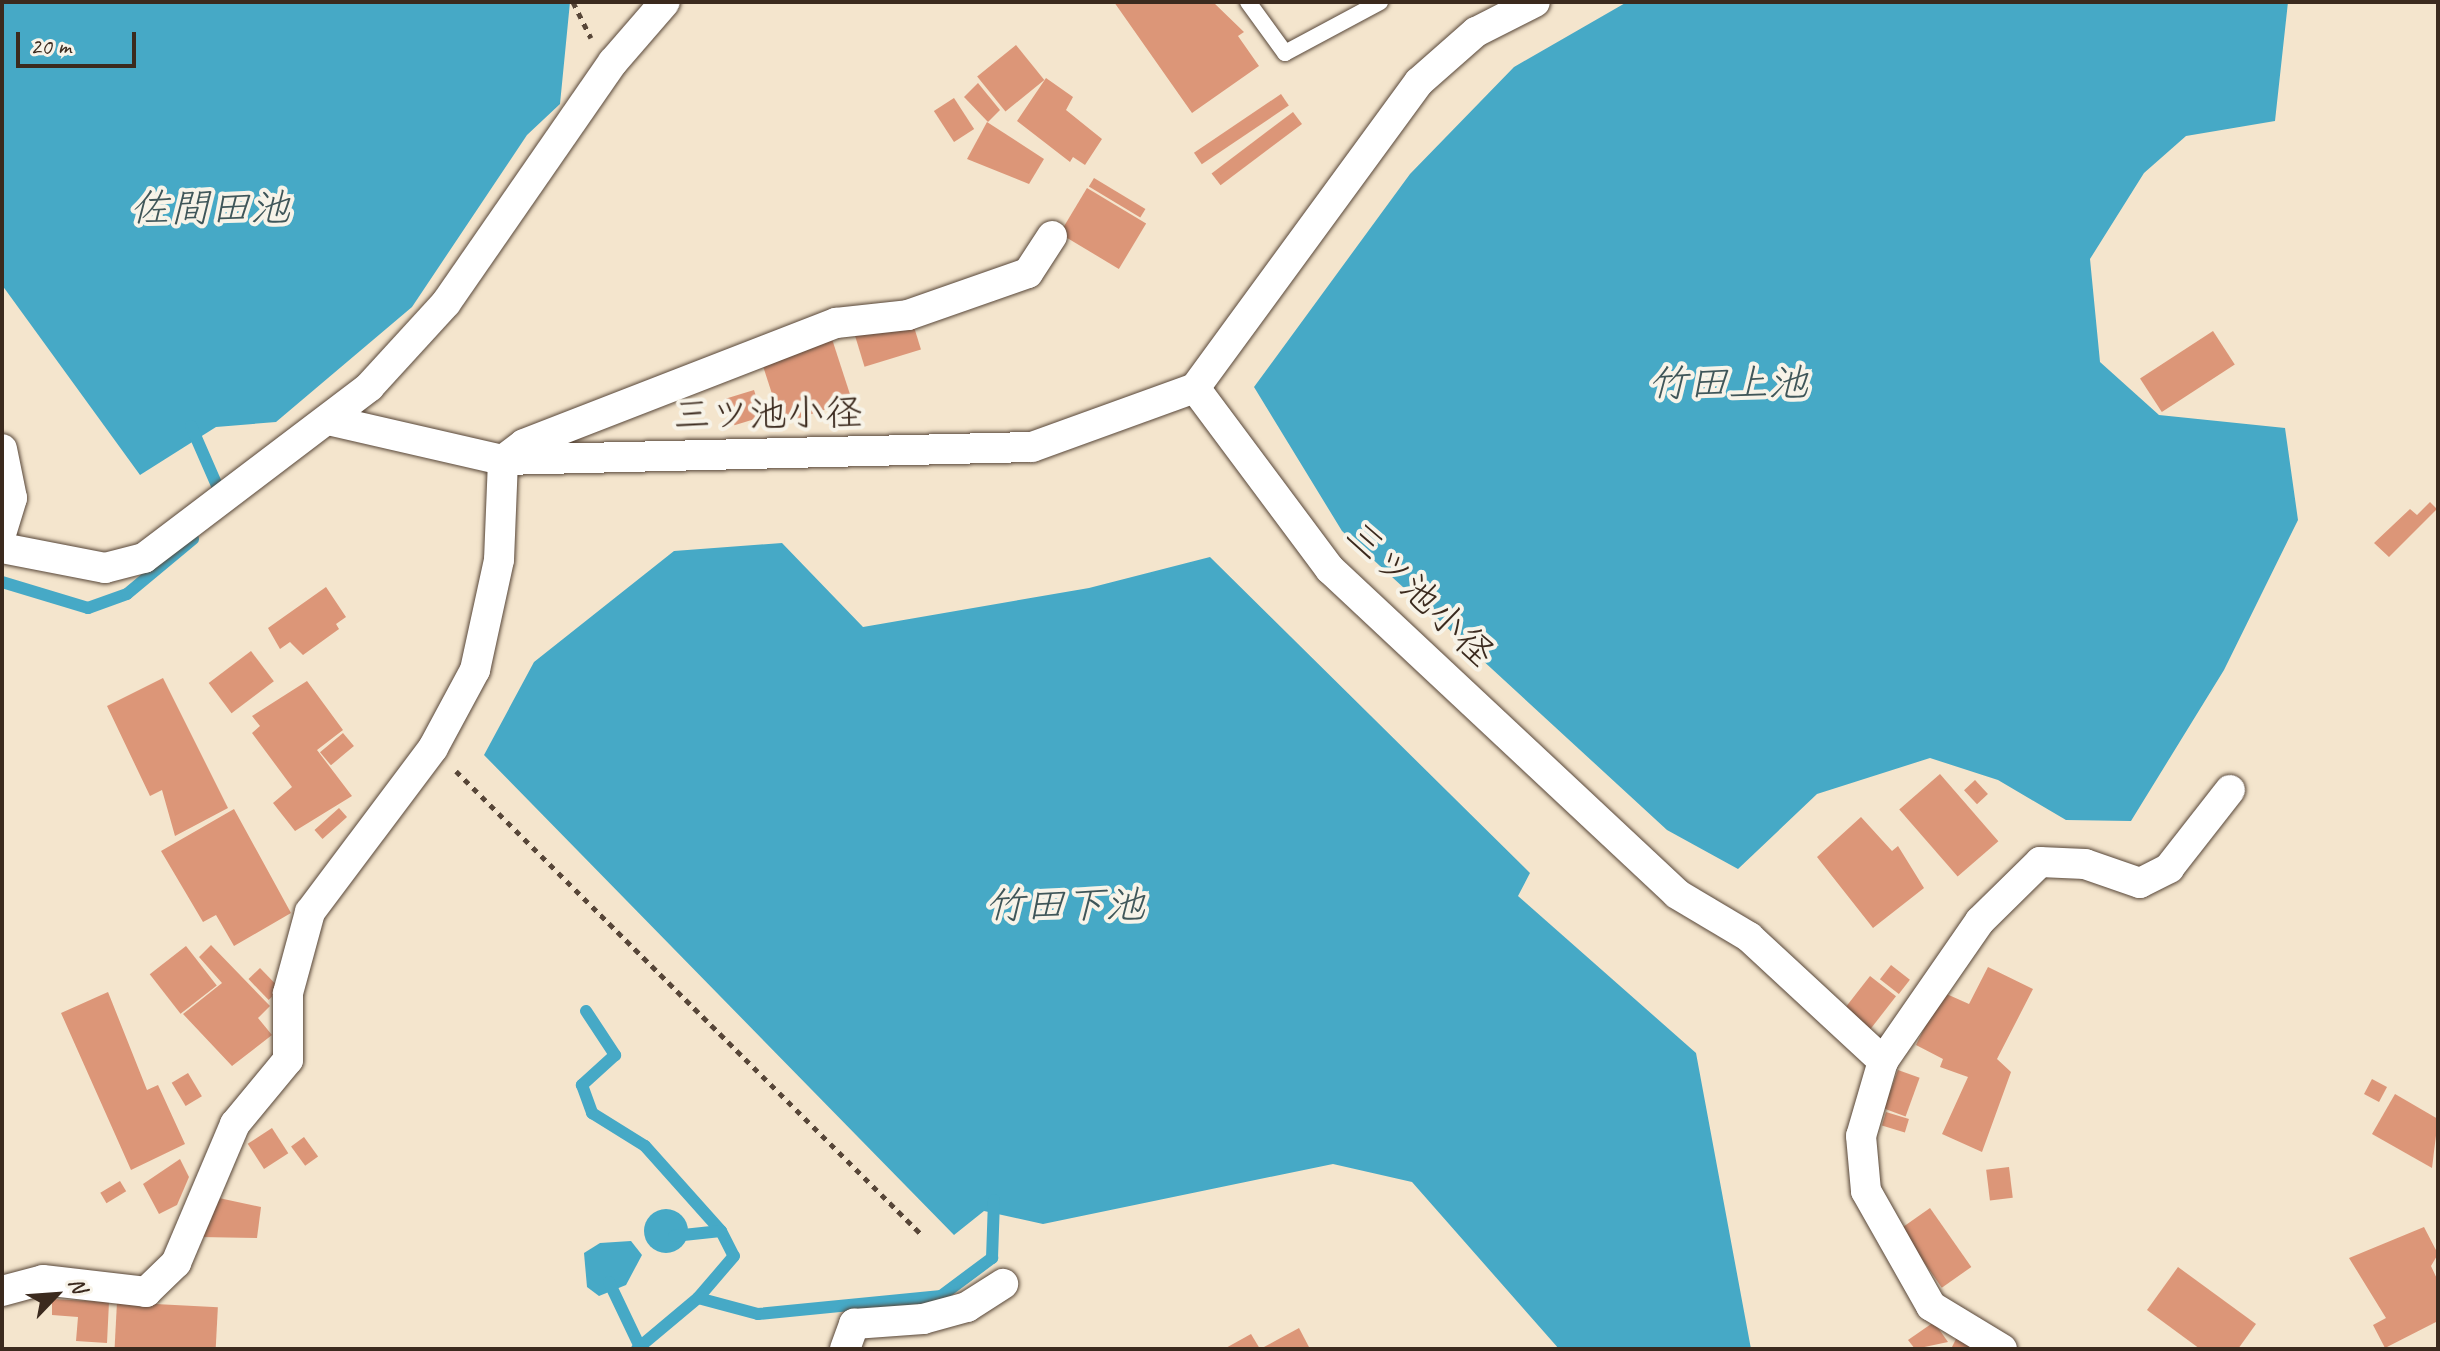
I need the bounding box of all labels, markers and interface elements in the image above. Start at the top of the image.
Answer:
scale bar [20,16,140,66]
text: 20 m [30,31,71,61]
water label: 佐間田池 [130,184,290,232]
water label: 竹田上池 [1648,359,1808,407]
street label: 三ツ池小径 [673,390,863,438]
street label: 三ツ池小径 [1336,512,1504,676]
water label: 竹田下池 [985,881,1145,929]
north arrow [16,1255,96,1335]
text: N [62,1273,93,1297]

